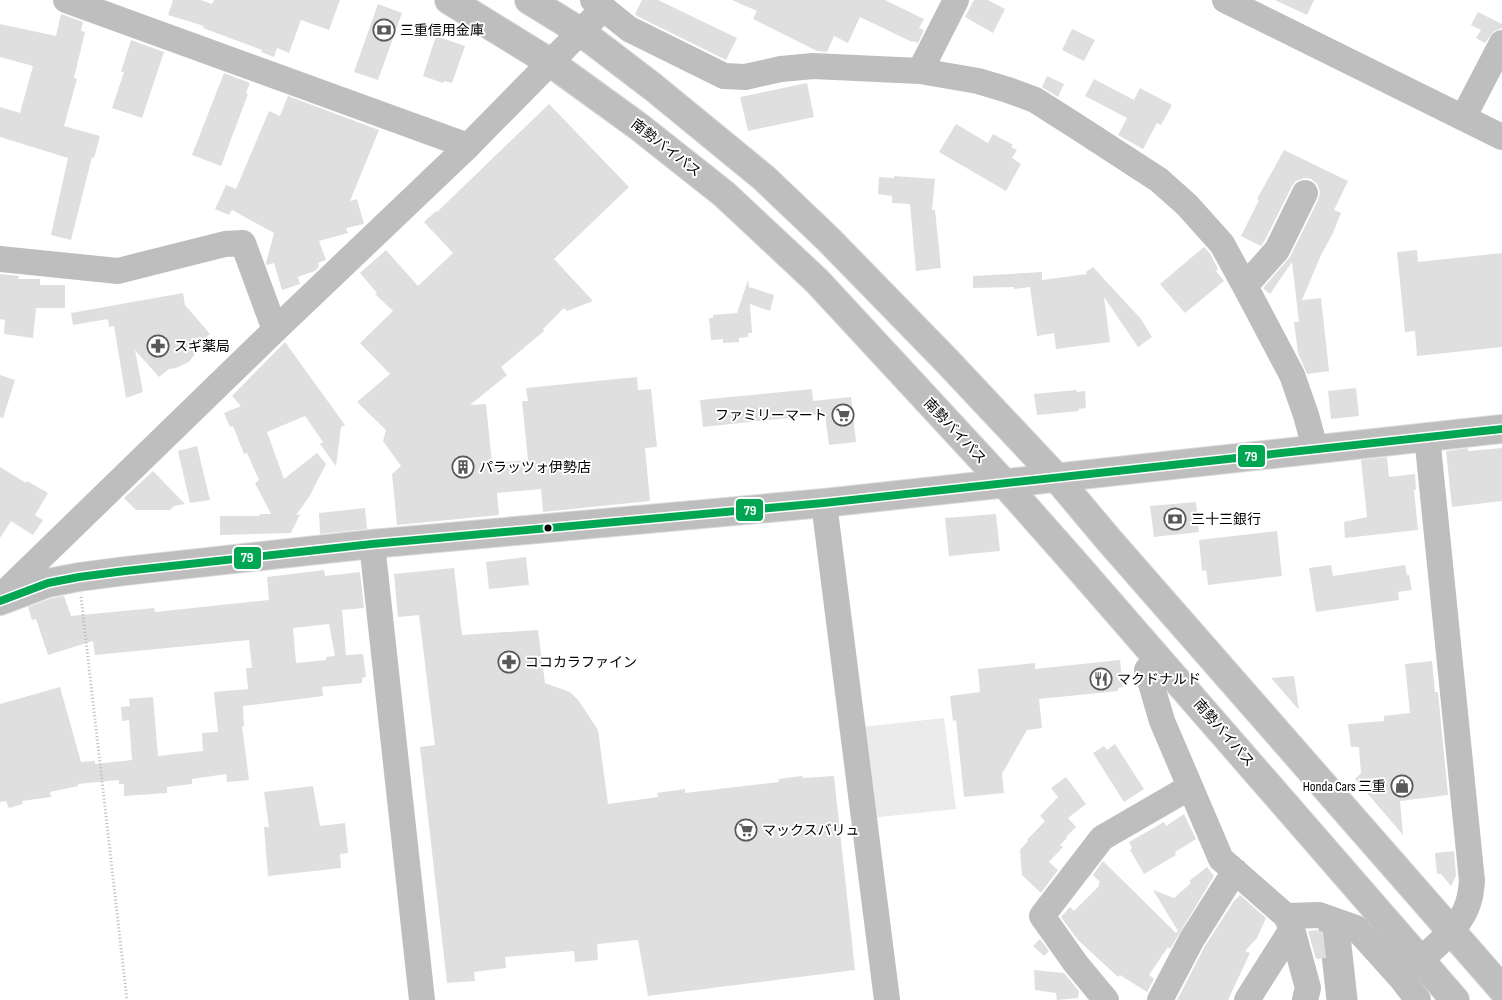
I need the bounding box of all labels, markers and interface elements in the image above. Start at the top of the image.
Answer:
bank icon: 三重信用金庫 [372,18,396,42]
place label: 三重信用金庫 [400,22,484,39]
street label: 南勢バイパス [628,116,704,180]
pharmacy icon: スギ薬局 [146,334,170,358]
place label: スギ薬局 [174,338,230,355]
street label: 南勢バイパス [920,395,990,467]
supermarket icon: ファミリーマート [831,403,855,427]
place label: ファミリーマート [715,407,827,424]
line badge: 79 [1237,444,1266,468]
text: 79 [1245,448,1258,465]
building icon: パラッツォ伊勢店 [451,455,475,479]
place label: パラッツォ伊勢店 [479,459,591,476]
line badge: 79 [735,498,764,522]
text: 79 [744,502,757,519]
bank icon: 三十三銀行 [1163,507,1187,531]
place label: 三十三銀行 [1191,511,1261,528]
unlabelled marker [543,523,553,533]
line badge: 79 [233,546,262,570]
text: 79 [241,549,254,566]
pharmacy icon: ココカラファイン [497,650,521,674]
place label: ココカラファイン [525,654,637,671]
restaurant icon: マクドナルド [1089,667,1113,691]
place label: マクドナルド [1117,671,1201,688]
street label: 南勢バイパス [1190,696,1258,770]
shop icon: Honda Cars 三重 [1390,774,1414,798]
place label: Honda Cars 三重 [1303,778,1386,795]
supermarket icon: マックスバリュ [734,818,758,842]
place label: マックスバリュ [762,822,860,839]

